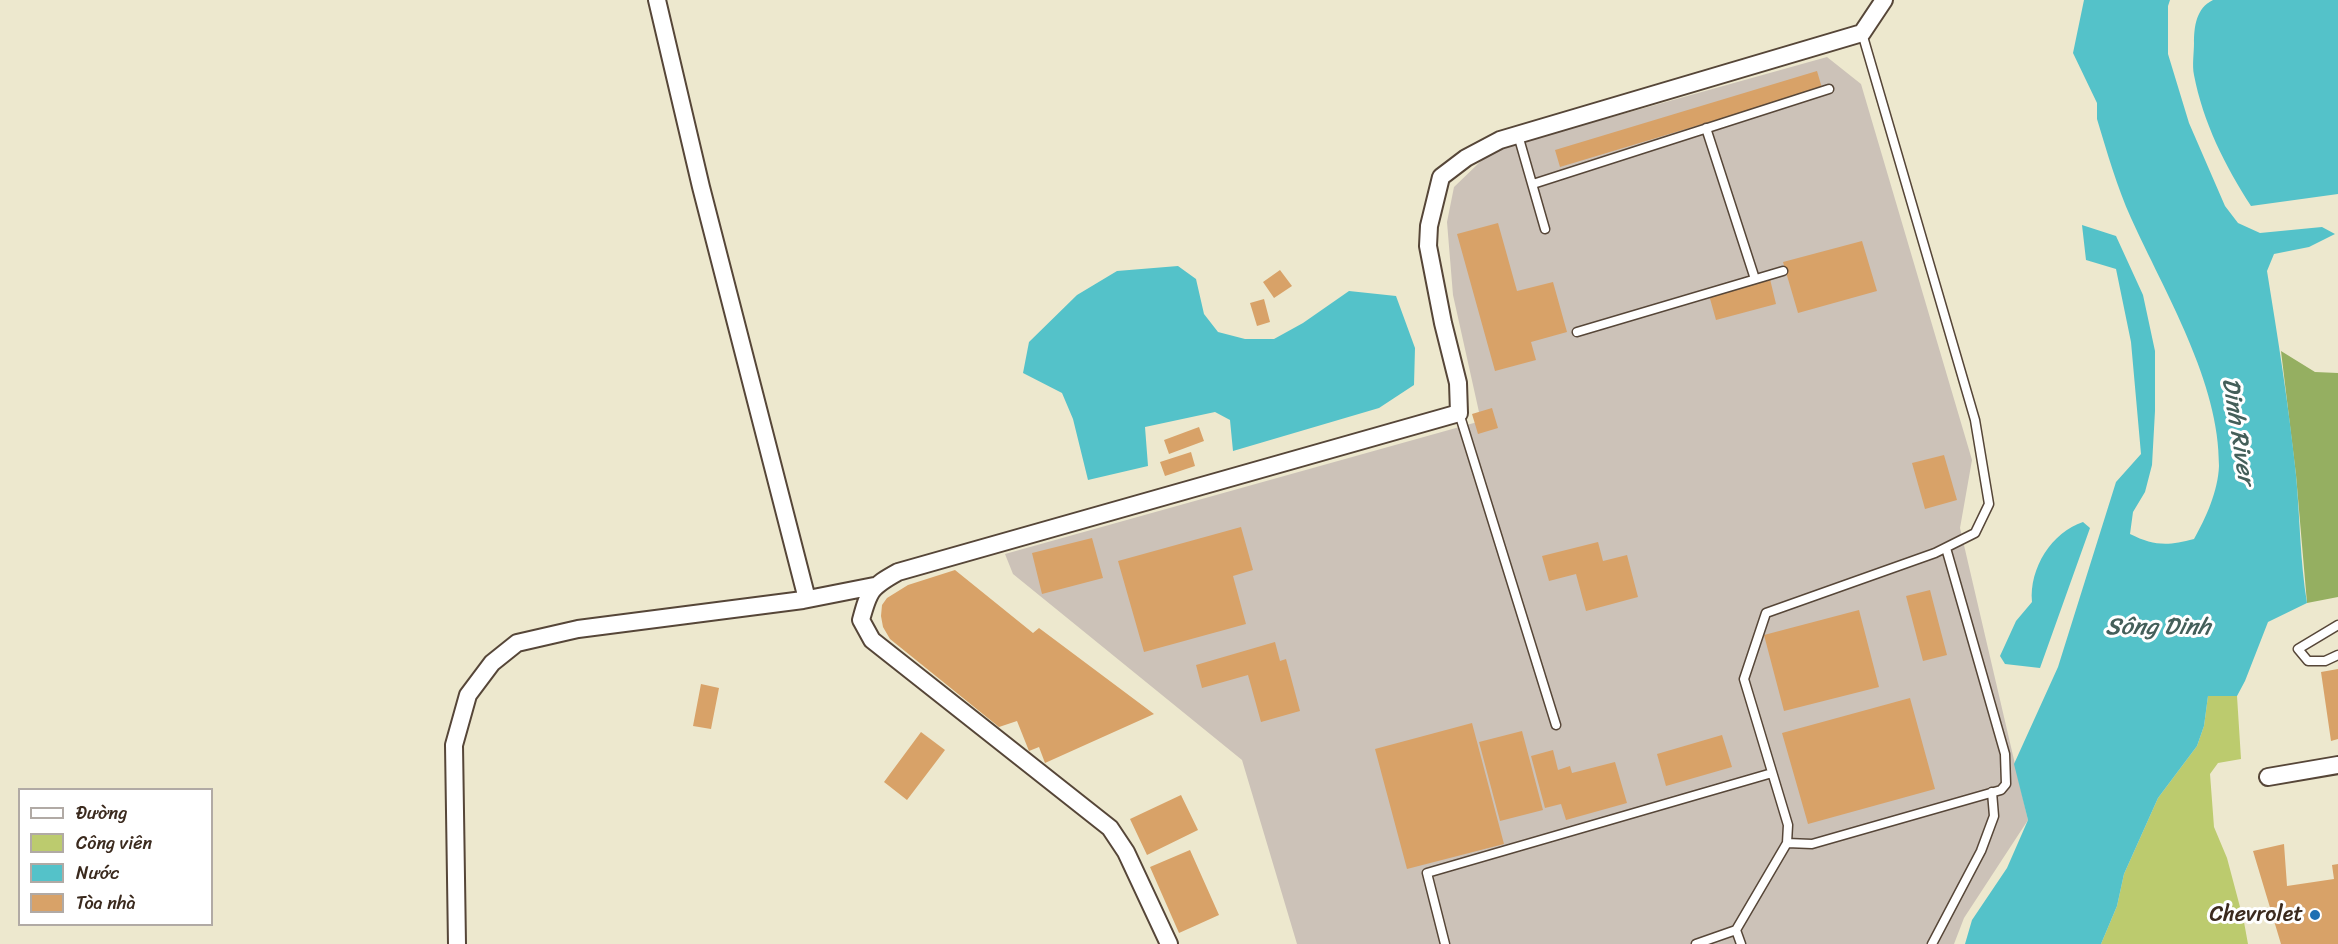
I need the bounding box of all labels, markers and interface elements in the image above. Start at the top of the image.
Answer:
water label: Dinh River [2214,376,2260,486]
water label: Sông Dinh [2105,614,2211,642]
legend [18,788,213,926]
text: Đường [76,797,127,829]
text: Công viên [76,827,152,859]
text: Nước [76,857,119,889]
text: Tòa nhà [76,887,135,919]
place label: Chevrolet [2210,902,2303,928]
marker: Chevrolet [2308,908,2322,922]

